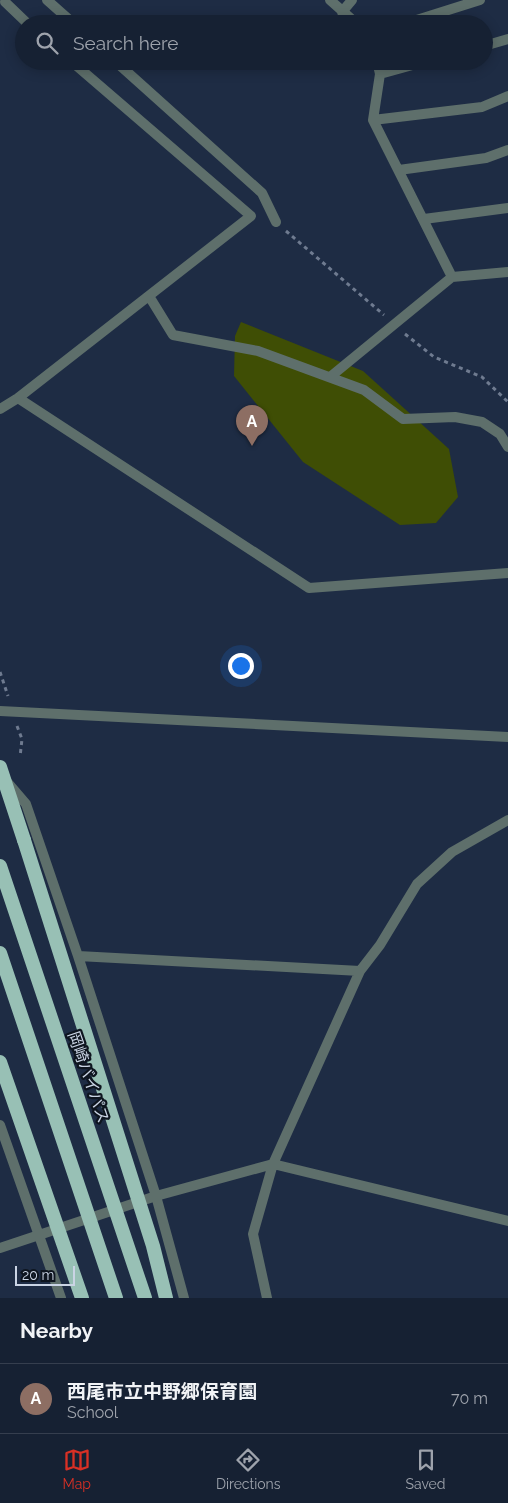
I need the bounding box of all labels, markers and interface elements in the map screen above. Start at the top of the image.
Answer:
search box [15,15,493,70]
icon: search [33,29,61,57]
text: Search here [73,32,179,54]
pin: A [236,405,268,446]
your location [228,653,254,679]
street label: 岡崎バイパス [64,1029,113,1125]
scale bar [15,1263,75,1286]
text: 20 m [22,1267,54,1283]
text: Nearby [20,1318,93,1343]
text: 西尾市立中野郷保育園 [67,1380,257,1402]
text: A [31,1389,41,1408]
text: 70 m [451,1389,488,1408]
text: School [67,1403,118,1422]
tab: Map [62,1446,91,1492]
tab: Directions [216,1446,281,1492]
tab: Saved [405,1446,446,1492]

